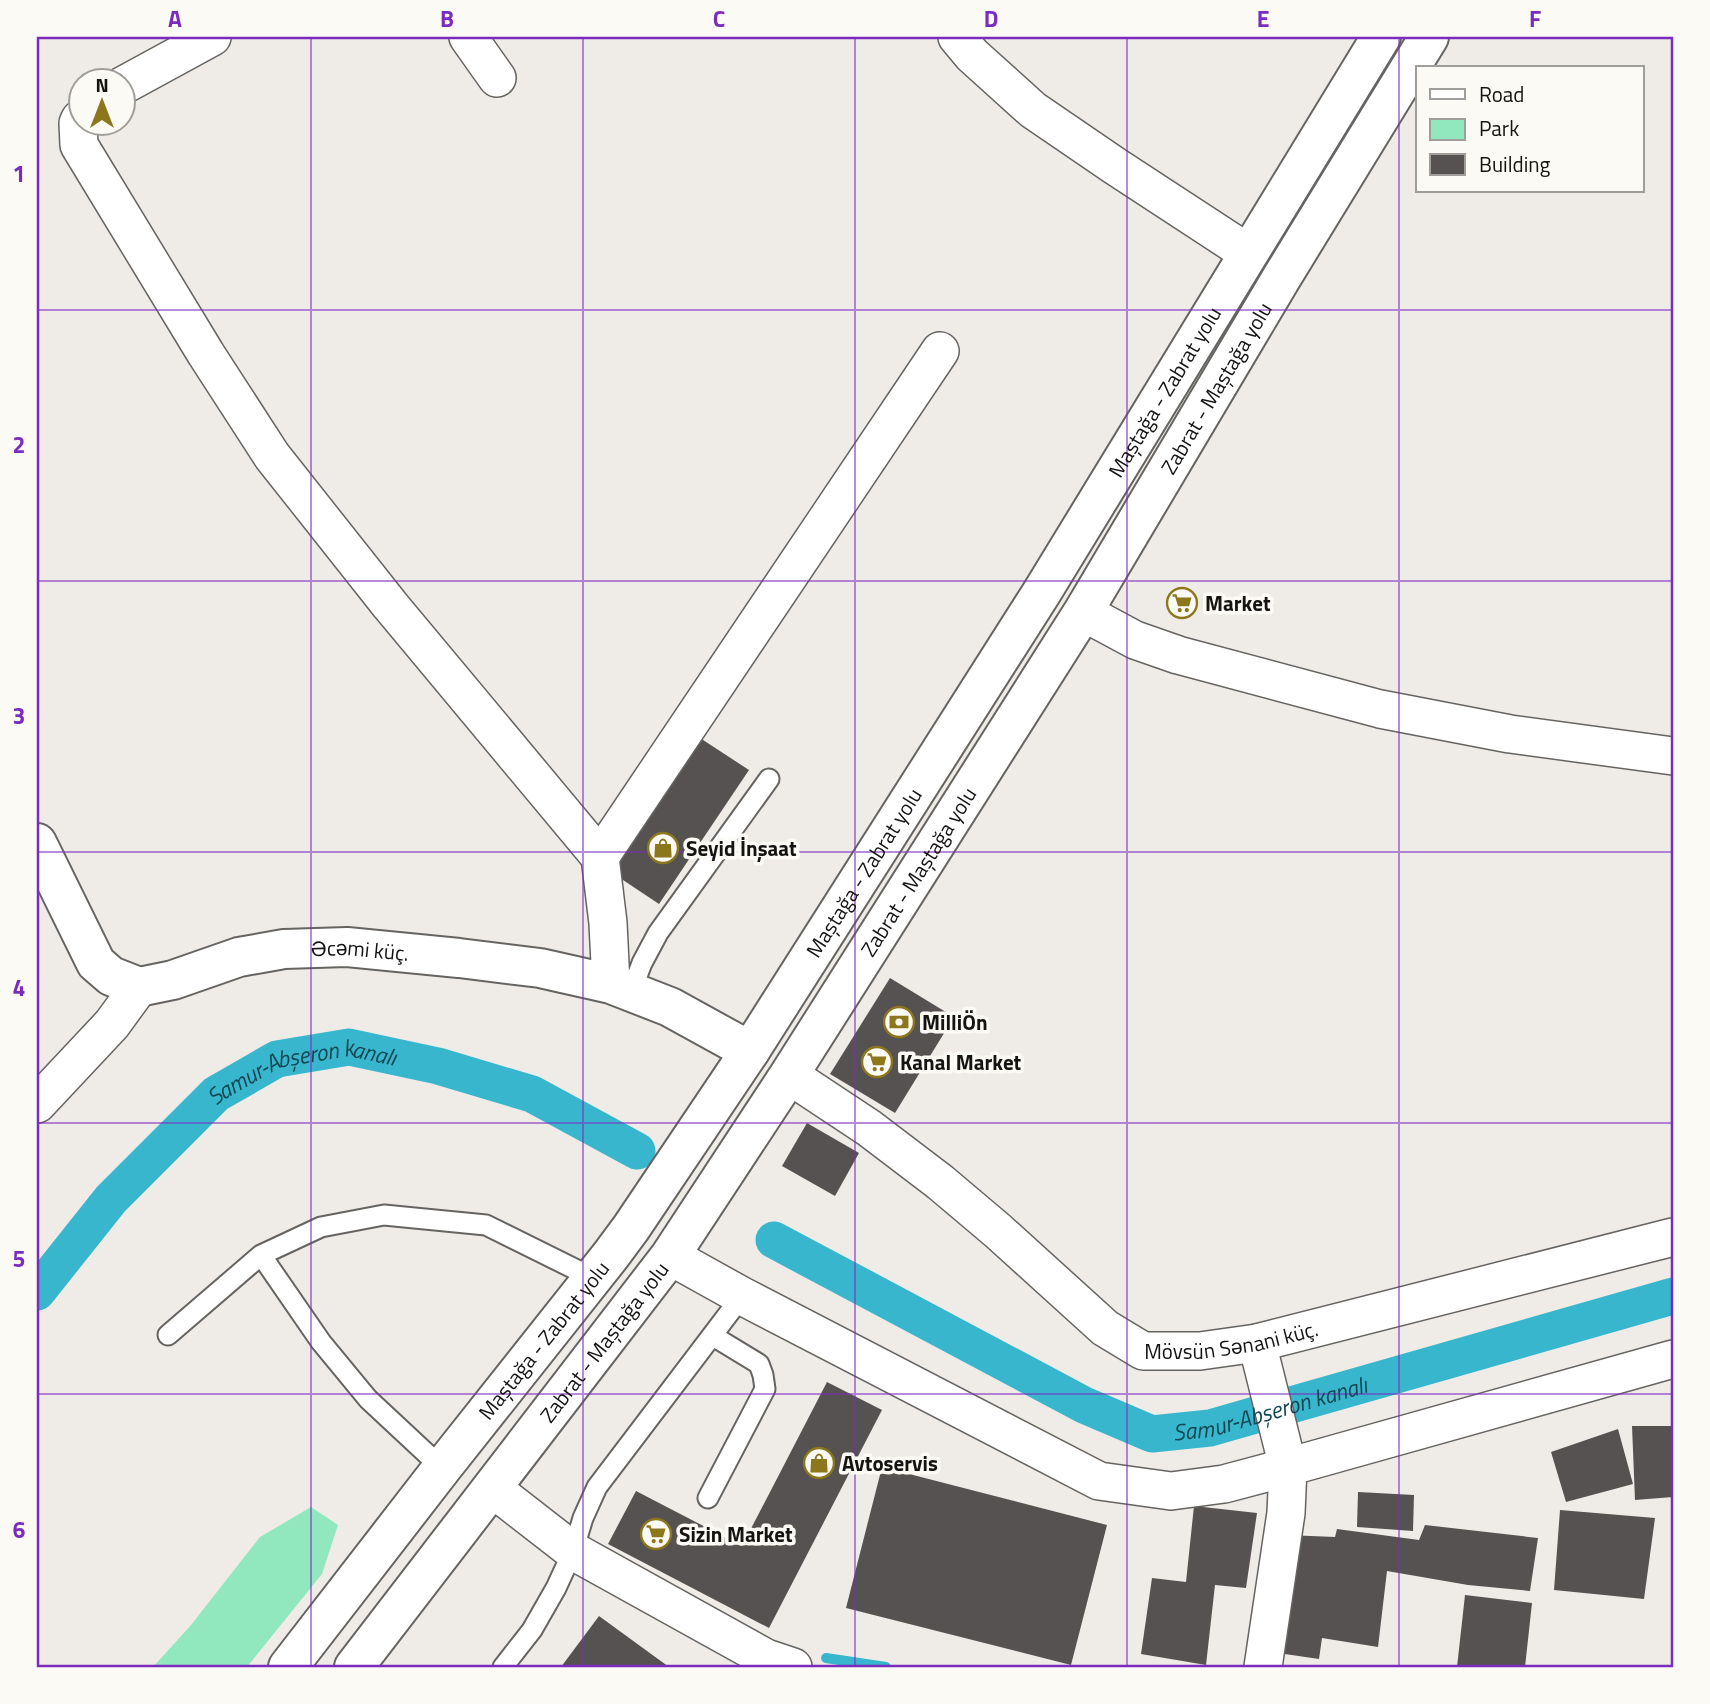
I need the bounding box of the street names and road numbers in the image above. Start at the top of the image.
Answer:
street label: Zabrat - Maştağa yolu [1152,296,1280,480]
street label: Maştağa - Zabrat yolu [1100,300,1229,484]
street label: Maştağa - Zabrat yolu [798,781,930,963]
street label: Zabrat - Maştağa yolu [852,781,984,963]
street label: Əcəmi küç. [310,931,410,969]
street label: Maştağa - Zabrat yolu [470,1254,617,1426]
street label: Zabrat - Maştağa yolu [532,1255,676,1429]
street label: Mövsün Sənani küç. [1144,1312,1321,1367]

